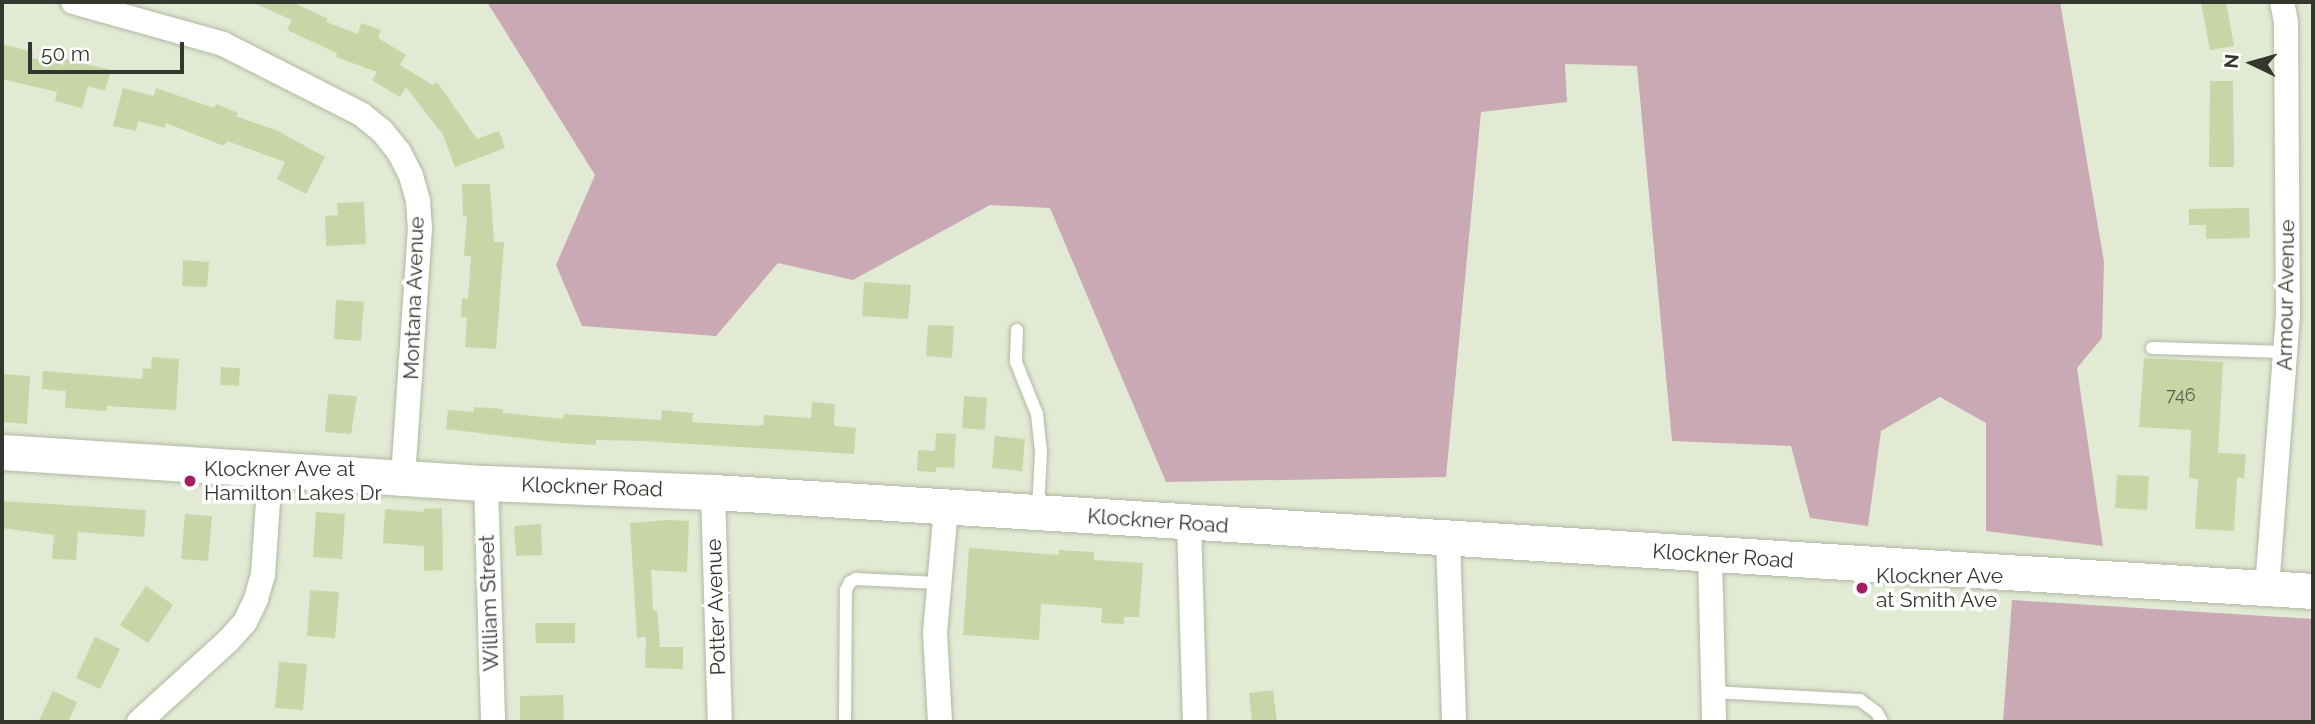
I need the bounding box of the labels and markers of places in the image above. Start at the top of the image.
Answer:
place label: Klockner Ave at Hamilton Lakes Dr [204,456,382,506]
marker: Klockner Ave at Hamilton Lakes Dr [182,473,198,489]
place label: Klockner Ave at Smith Ave [1876,563,2004,613]
marker: Klockner Ave at Smith Ave [1854,580,1870,596]

